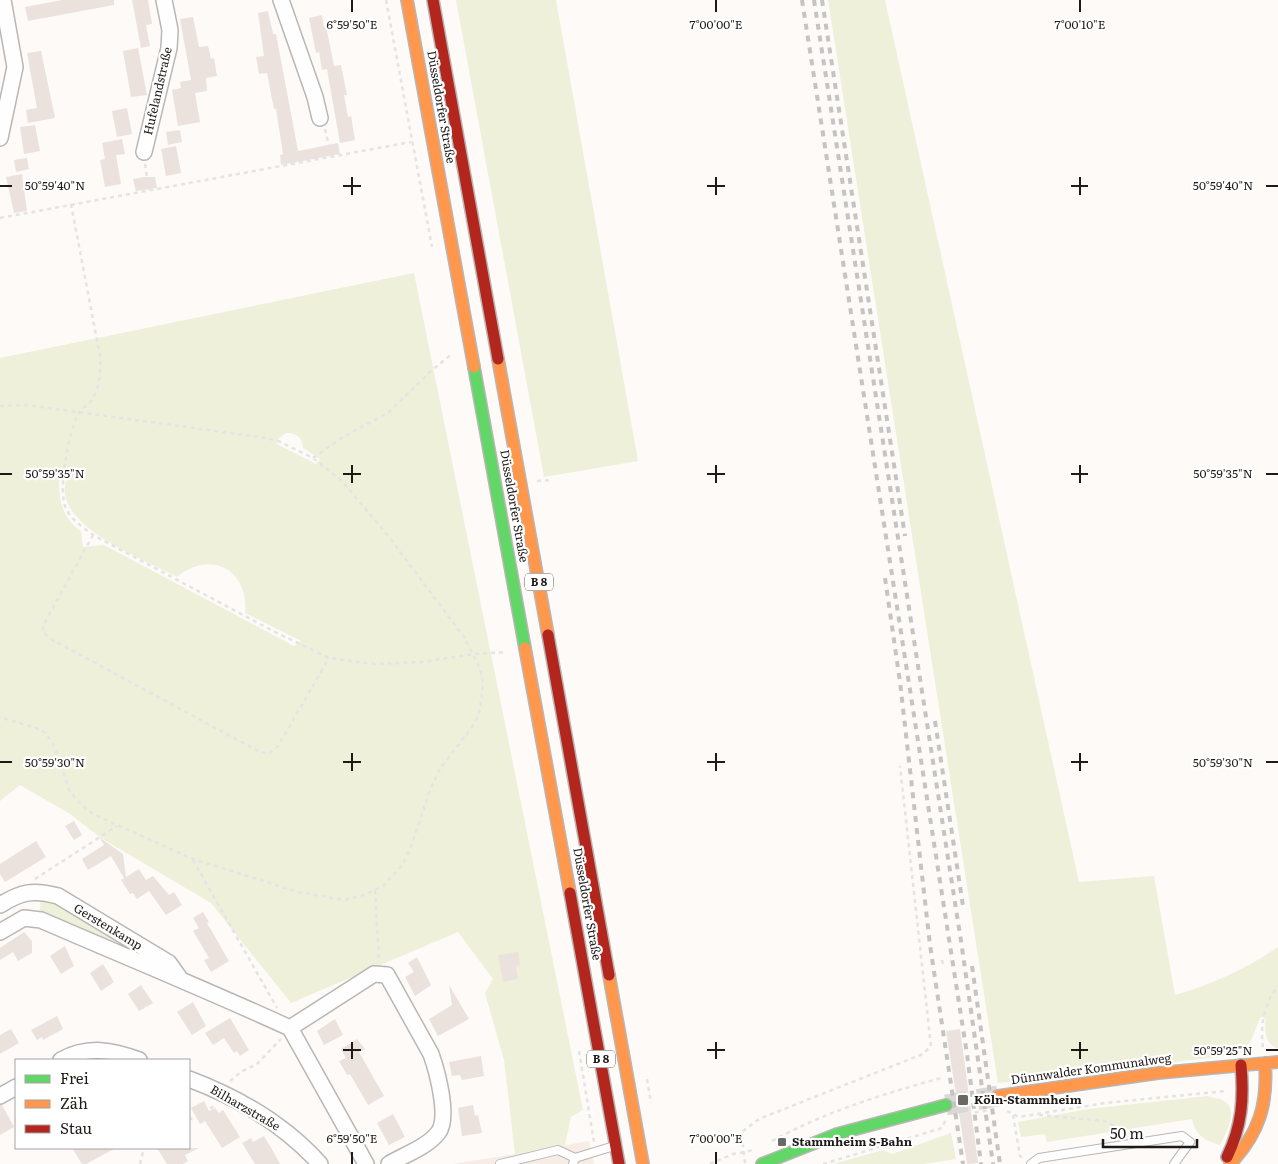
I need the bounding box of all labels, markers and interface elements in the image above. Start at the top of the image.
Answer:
text: 6°59'50"E [327,15,378,33]
text: 7°00'00"E [690,15,743,33]
text: 7°00'10"E [1055,15,1106,33]
street label: Hufelandstraße [138,45,176,137]
street label: Düsseldorfer Straße [423,49,461,165]
text: 50°59'40"N [25,176,85,194]
text: 50°59'40"N [1193,176,1253,194]
street label: Düsseldorfer Straße [496,448,534,564]
text: 50°59'35"N [25,464,85,482]
text: 50°59'35"N [1193,464,1253,482]
road number: B 8 [525,574,553,590]
text: 50°59'30"N [25,753,85,771]
text: 50°59'30"N [1193,753,1253,771]
street label: Düsseldorfer Straße [569,846,607,962]
street label: Gerstenkamp [71,898,146,954]
text: 50°59'25"N [1193,1041,1253,1059]
street label: Dünnwalder Kommunalweg [1010,1048,1172,1088]
road number: B 8 [587,1050,615,1068]
legend [15,1059,190,1149]
text: Frei [60,1066,89,1089]
street label: Bilharzstraße [207,1080,284,1134]
place label: Köln-Stammheim [974,1090,1082,1108]
text: Zäh [60,1091,88,1114]
marker: Köln-Stammheim [956,1093,970,1107]
text: Stau [60,1116,92,1139]
scale bar [1103,1116,1197,1148]
text: 50 m [1110,1121,1144,1144]
text: 6°59'50"E [327,1129,378,1147]
text: 7°00'00"E [690,1129,743,1147]
place label: Stammheim S-Bahn [792,1132,913,1150]
marker: Stammheim S-Bahn [776,1136,788,1148]

